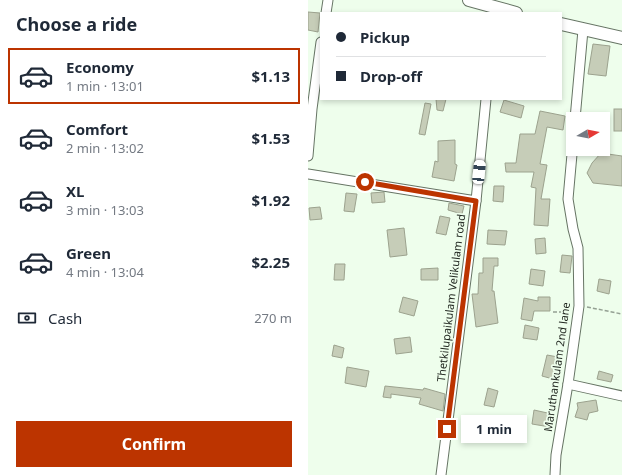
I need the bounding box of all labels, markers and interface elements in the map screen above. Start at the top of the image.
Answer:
text: Choose a ride [16,12,137,36]
text: Pickup [360,27,410,47]
text: Economy [66,57,134,77]
icon: car [18,58,54,94]
text: $1.13 [251,66,290,86]
text: Drop-off [360,66,422,86]
text: 1 min · 13:01 [66,77,144,95]
north arrow [566,112,610,156]
map controls [566,112,610,156]
text: Comfort [66,119,128,139]
icon: car [18,120,54,156]
text: $1.53 [251,128,290,148]
text: 2 min · 13:02 [66,139,144,157]
car [472,159,486,185]
route start [356,173,374,191]
text: XL [66,181,84,201]
icon: car [18,182,54,218]
text: $1.92 [251,190,290,210]
text: 3 min · 13:03 [66,201,144,219]
street label: Thetkilupaikulam Velikulam road [433,213,468,383]
text: Green [66,243,111,263]
icon: car [18,244,54,280]
text: $2.25 [251,252,290,272]
text: 4 min · 13:04 [66,263,144,281]
street label: Maruthankulam 2nd lane [540,301,573,433]
icon: cash [16,307,38,329]
text: Cash [48,308,82,328]
text: 270 m [254,309,292,327]
callout: 1 min [461,415,527,443]
route end [438,420,456,438]
text: 1 min [476,420,512,438]
button: Confirm [16,421,292,467]

